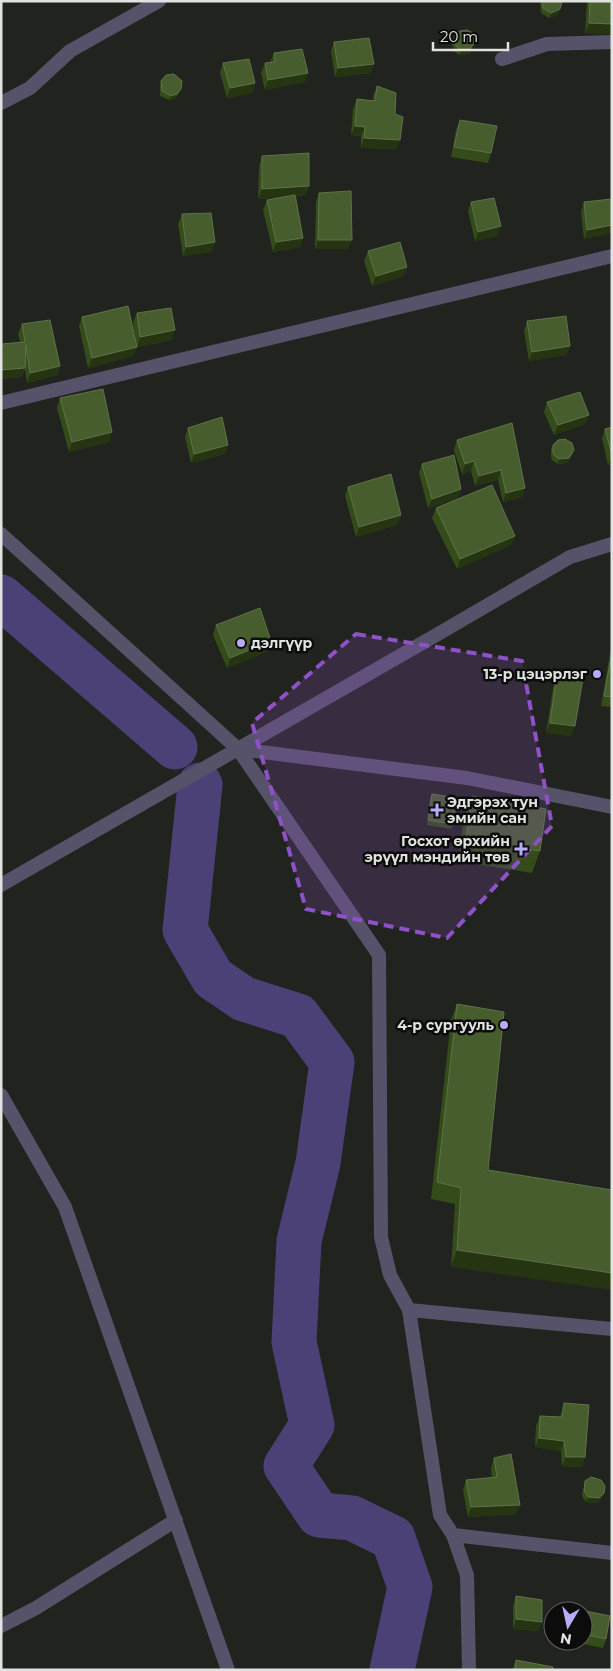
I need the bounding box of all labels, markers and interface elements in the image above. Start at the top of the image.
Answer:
scale bar [433,20,508,52]
text: 20 m [440,27,478,46]
place label: дэлгүүр [251,634,313,652]
marker: дэлгүүр [235,637,247,649]
place label: 13-р цэцэрлэг [484,665,588,683]
marker: 13-р цэцэрлэг [591,668,603,680]
place label: Эдгэрэх тун эмийн сан [447,793,538,827]
marker: Эдгэрэх тун эмийн сан [431,804,443,816]
place label: Госхот өрхийн эрүүл мэндийн төв [365,832,510,866]
marker: Госхот өрхийн эрүүл мэндийн төв [514,842,528,856]
place label: 4-р сургууль [397,1016,495,1034]
marker: 4-р сургууль [498,1019,510,1031]
north arrow [543,1601,593,1651]
text: N [559,1629,573,1649]

